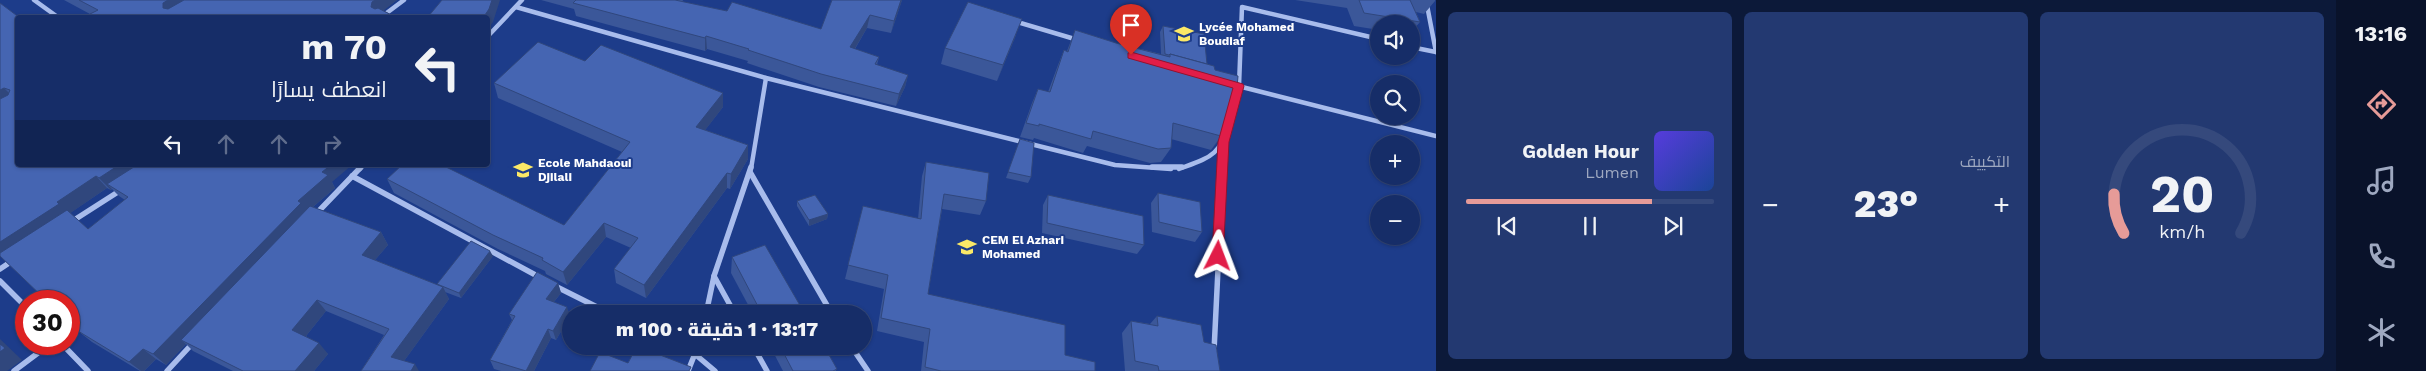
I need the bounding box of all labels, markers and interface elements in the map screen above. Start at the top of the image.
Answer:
pin [1110,4,1152,55]
icon: arrive [1117,11,1145,39]
map controls [1370,15,1420,245]
button: sound [1370,15,1420,65]
place label: Lycée Mohamed Boudiaf [1199,20,1294,48]
text: 13:16 [2355,21,2407,46]
school or university icon: Lycée Mohamed Boudiaf [1173,23,1195,45]
text: 70 m [301,26,387,68]
icon: left [405,35,470,100]
button: search [1370,75,1420,125]
text: انعطف يسارًا [271,77,387,102]
icon: directions [2364,87,2399,122]
icon: left [159,130,187,158]
icon: ahead [212,130,240,158]
icon: ahead [265,130,293,158]
icon: right [318,130,346,158]
button: + [1370,135,1420,185]
text: Golden Hour [1522,140,1639,163]
text: التكييف [1960,152,2010,171]
place label: Ecole Mahdaoui Djilali [538,156,632,184]
school or university icon: Ecole Mahdaoui Djilali [512,159,534,181]
text: Lumen [1585,163,1639,182]
icon: music [2364,163,2399,198]
text: 20 [2150,164,2214,225]
text: 23° [1854,182,1918,226]
text: − [1762,188,1779,221]
text: + [1993,188,2010,221]
button: − [1370,195,1420,245]
icon: previous [1493,212,1521,240]
icon: pause [1576,212,1604,240]
icon: next [1659,212,1687,240]
text: km/h [2159,221,2205,242]
position arrow [1191,229,1243,281]
place label: CEM El Azhari Mohamed [982,233,1064,261]
school or university icon: CEM El Azhari Mohamed [956,236,978,258]
icon: phone [2364,239,2399,274]
speed limit sign: 30 [15,290,80,355]
icon: climate [2364,315,2399,350]
text: 13:17 · 1 دقيقة · 100 m [616,318,818,341]

